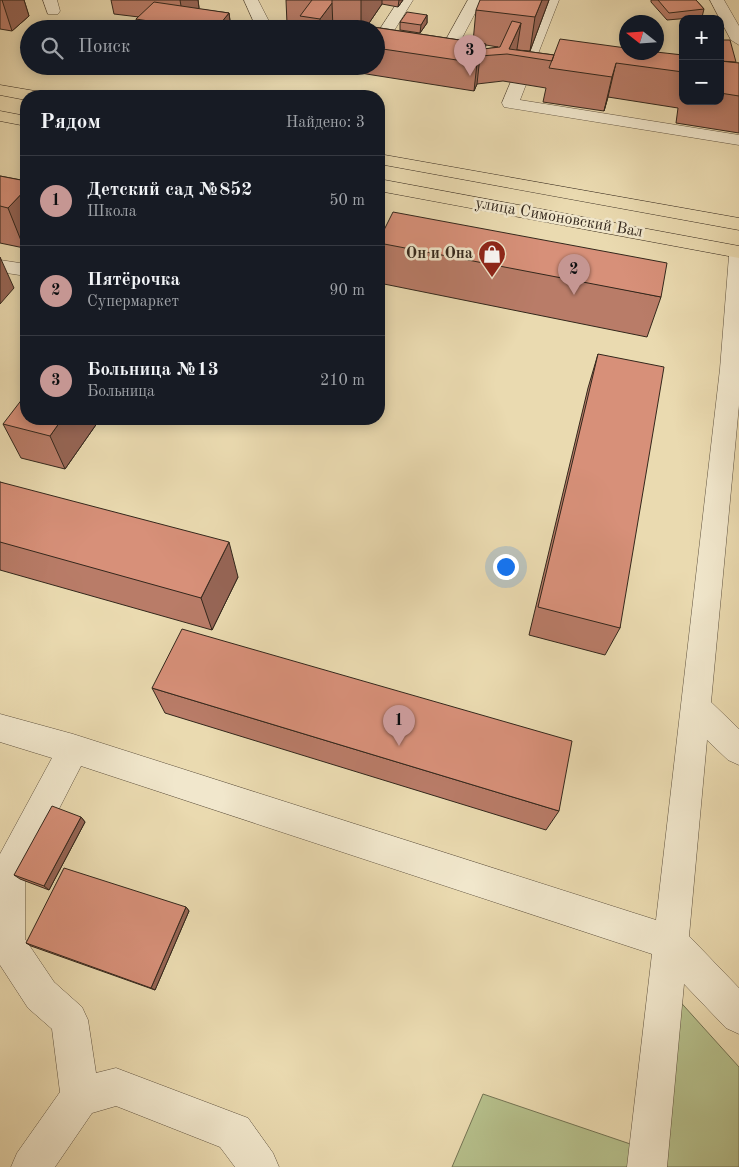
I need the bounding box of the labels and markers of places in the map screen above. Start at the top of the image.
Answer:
pin: 3 [454,35,486,76]
shop icon: Он и Она [477,239,507,278]
place label: Он и Она [406,246,473,262]
pin: 2 [558,254,590,295]
pin: 1 [383,705,415,746]

